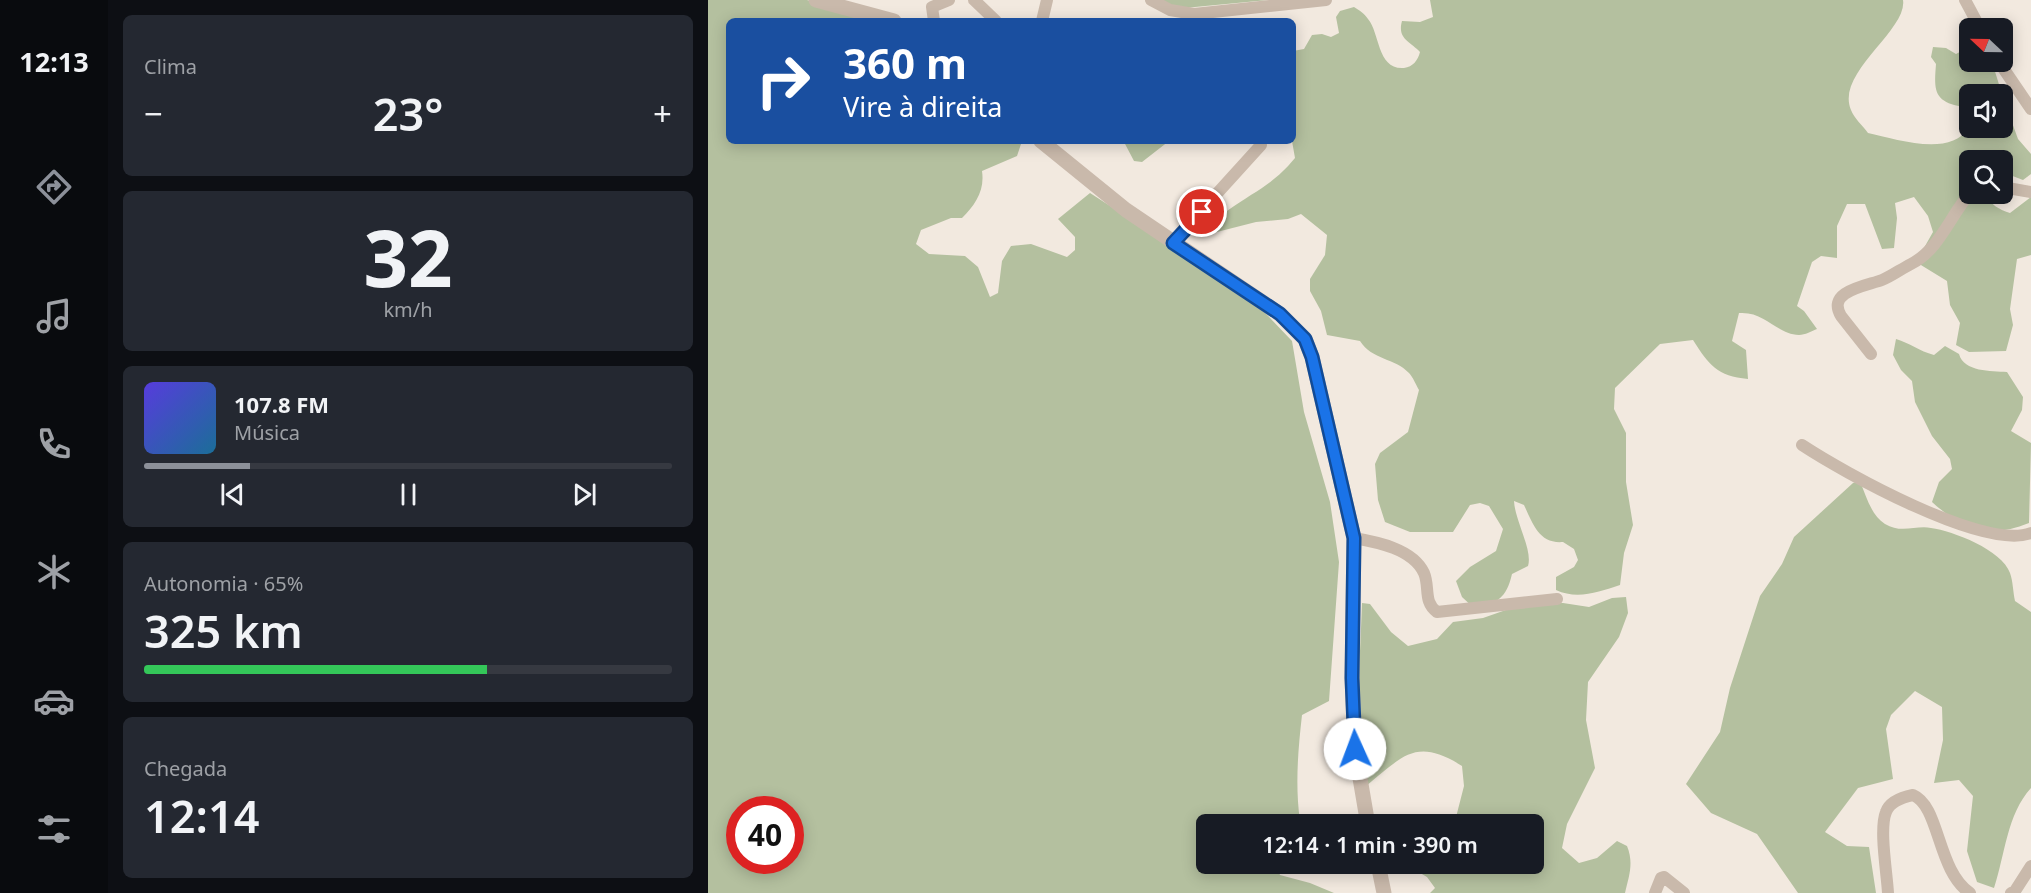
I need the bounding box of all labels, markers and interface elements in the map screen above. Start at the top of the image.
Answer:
north arrow [1959,18,2013,72]
map controls [1959,18,2013,204]
text: 360 m [843,34,967,91]
icon: right [744,42,822,120]
text: 12:13 [19,43,89,80]
text: Clima [144,53,197,80]
text: 23° [373,83,443,144]
button: sound [1959,84,2013,138]
text: Vire à direita [843,88,1002,125]
text: − [144,91,163,136]
text: + [653,91,672,136]
button: search [1959,150,2013,204]
icon: directions [33,166,75,208]
pin [1176,186,1227,237]
icon: arrive [1185,195,1218,228]
text: 32 [363,204,453,310]
icon: music [33,295,75,337]
text: km/h [383,296,433,323]
text: 107.8 FM [234,389,329,419]
text: Música [234,419,300,446]
icon: phone [33,423,75,465]
icon: previous [216,478,249,511]
icon: pause [392,478,425,511]
icon: next [568,478,601,511]
icon: climate [33,551,75,593]
text: Autonomia · 65% [144,570,303,597]
text: 325 km [144,600,303,661]
icon: car [33,680,75,722]
position arrow [1323,717,1387,781]
text: Chegada [144,755,227,782]
text: 12:14 [144,785,259,846]
speed limit sign: 40 [726,796,804,874]
icon: filters [33,808,75,850]
text: 12:14 · 1 min · 390 m [1262,829,1478,859]

